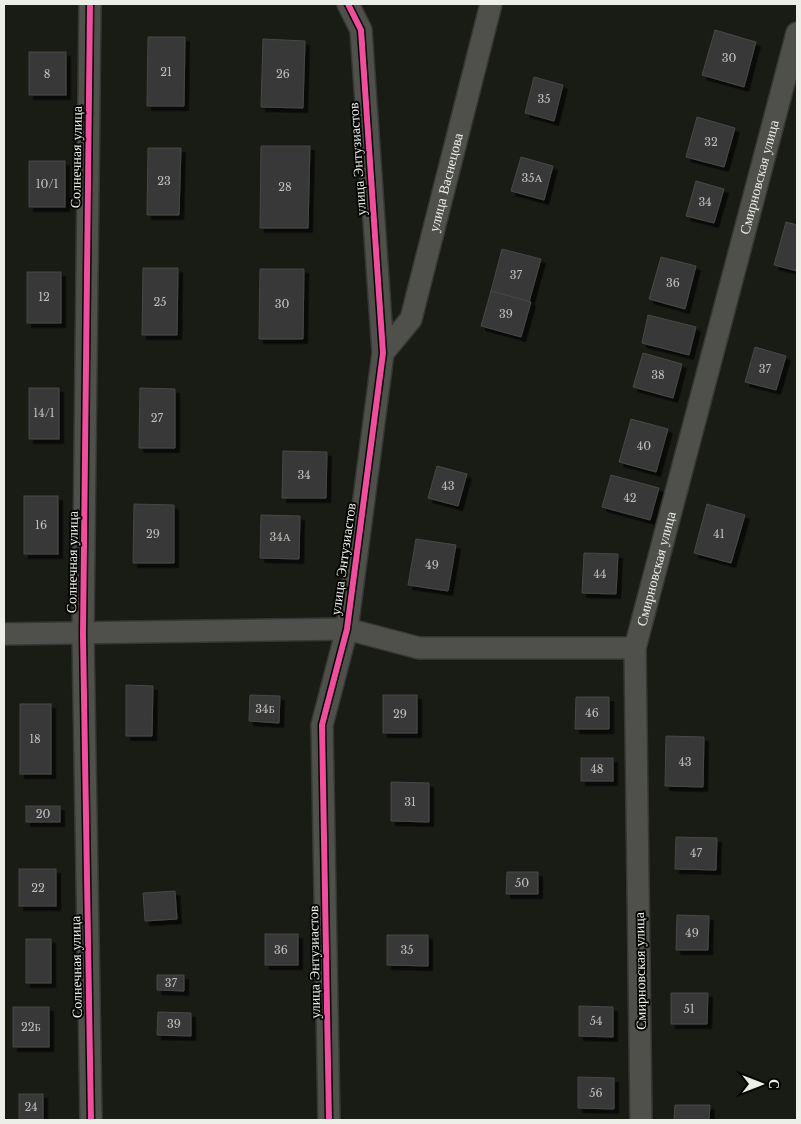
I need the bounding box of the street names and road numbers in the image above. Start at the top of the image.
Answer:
street label: улица Энтузиастов [344,101,370,216]
street label: Солнечная улица [66,105,86,208]
street label: Смирновская улица [735,117,783,236]
street label: улица Васнецова [425,130,467,234]
street label: улица Энтузиастов [326,501,360,616]
street label: Смирновская улица [632,509,680,628]
street label: Солнечная улица [62,510,82,613]
street label: улица Энтузиастов [304,905,324,1019]
street label: Смирновская улица [630,911,650,1030]
street label: Солнечная улица [66,915,86,1018]

